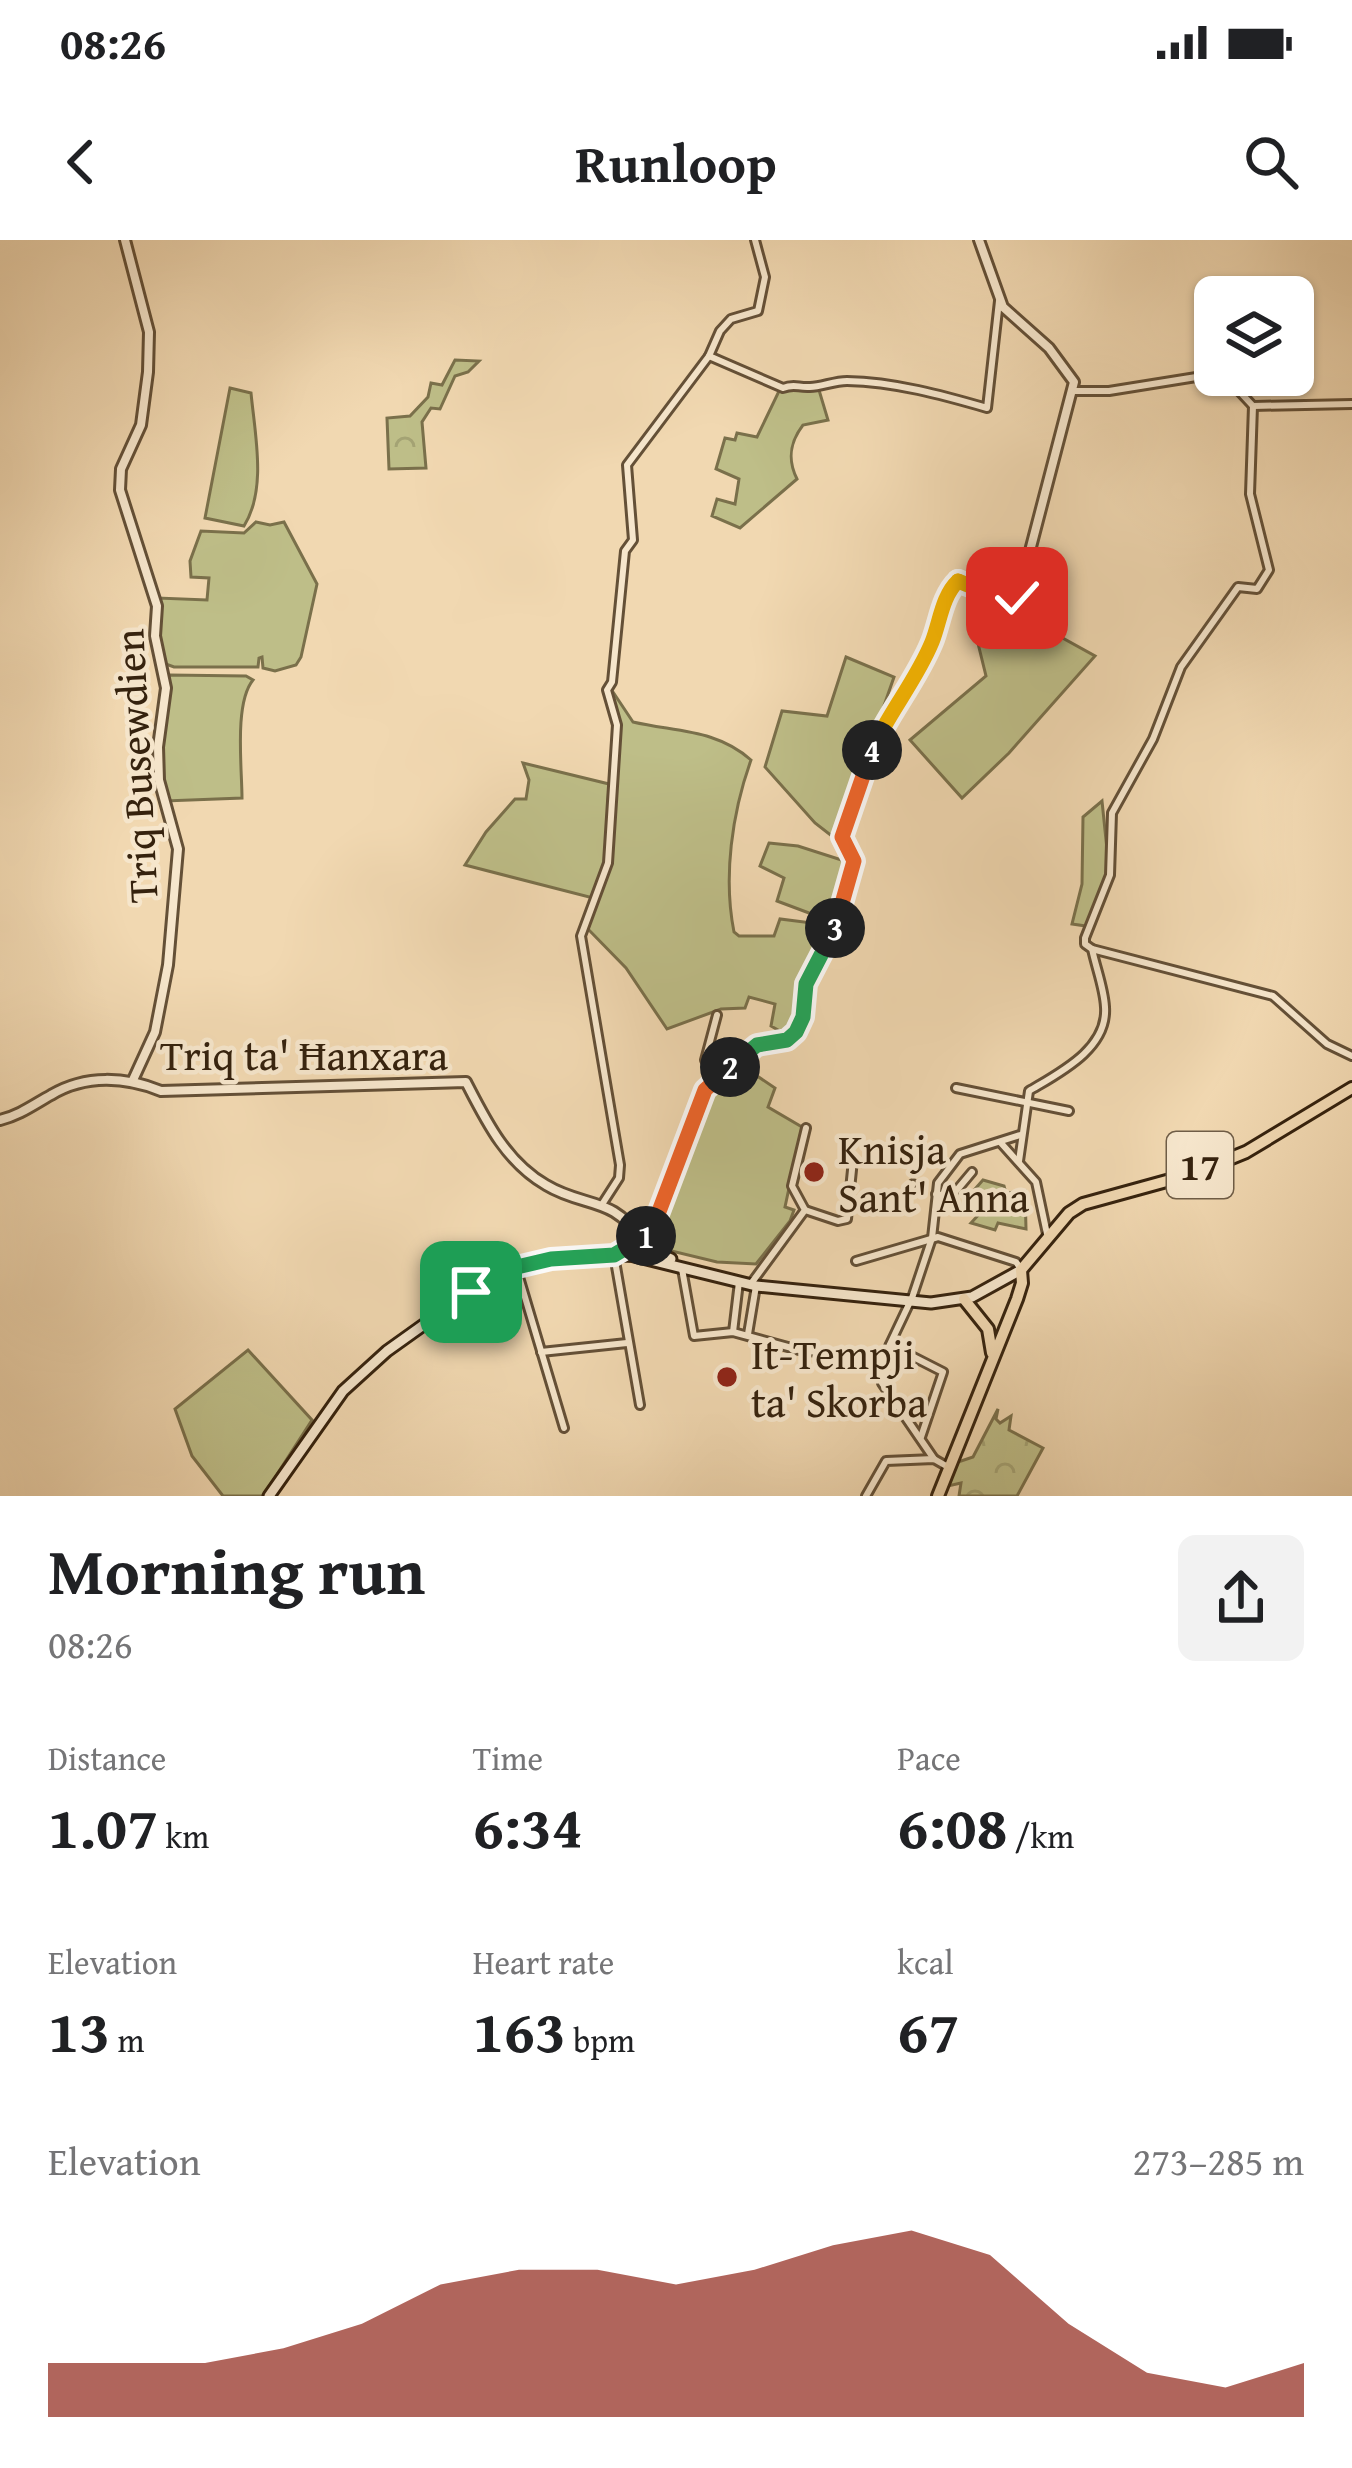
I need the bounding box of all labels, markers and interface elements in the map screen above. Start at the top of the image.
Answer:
text: 08:26 [60,10,166,75]
text: Runloop [575,123,777,202]
icon: back [48,129,114,195]
icon: search [1238,129,1304,195]
map controls [1194,276,1314,396]
button: layers [1194,276,1314,396]
pin [966,547,1068,649]
icon: check [984,565,1050,631]
street label: Triq Busewdien [97,627,173,905]
pin: 4 [842,720,902,780]
text: 4 [863,726,881,774]
pin: 3 [805,898,865,958]
text: 3 [826,904,844,952]
street label: Triq ta' Ħanxara [160,1024,448,1085]
pin: 2 [700,1037,760,1097]
text: 2 [721,1043,739,1091]
place label: Knisja Sant' Anna [838,1118,1029,1227]
road number: 17 [1167,1132,1233,1198]
marker: Knisja Sant' Anna [801,1159,827,1185]
pin: 1 [616,1206,676,1266]
text: 1 [637,1212,655,1260]
pin [420,1241,522,1343]
icon: arrive [438,1259,504,1325]
place label: It-Tempji ta' Skorba [751,1323,927,1432]
marker: It-Tempji ta' Skorba [714,1364,740,1390]
text: Morning run [48,1521,425,1618]
button: share [1178,1535,1304,1661]
text: 08:26 [48,1615,133,1672]
text: Distance [48,1734,166,1782]
text: Time [473,1734,543,1782]
text: Pace [897,1734,961,1782]
text: 1.07 [48,1782,158,1870]
text: 6:34 [473,1782,583,1870]
text: 6:08 [897,1782,1008,1870]
text: km [158,1812,209,1860]
text: /km [1008,1812,1074,1860]
text: Elevation [48,1938,177,1986]
text: Heart rate [473,1938,614,1986]
text: kcal [897,1938,954,1986]
text: 13 [48,1986,110,2074]
text: 163 [473,1986,566,2074]
text: 67 [897,1986,960,2074]
text: m [110,2016,144,2064]
text: bpm [566,2016,635,2064]
text: Elevation [48,2132,201,2189]
text: 273–285 m [1132,2132,1304,2189]

